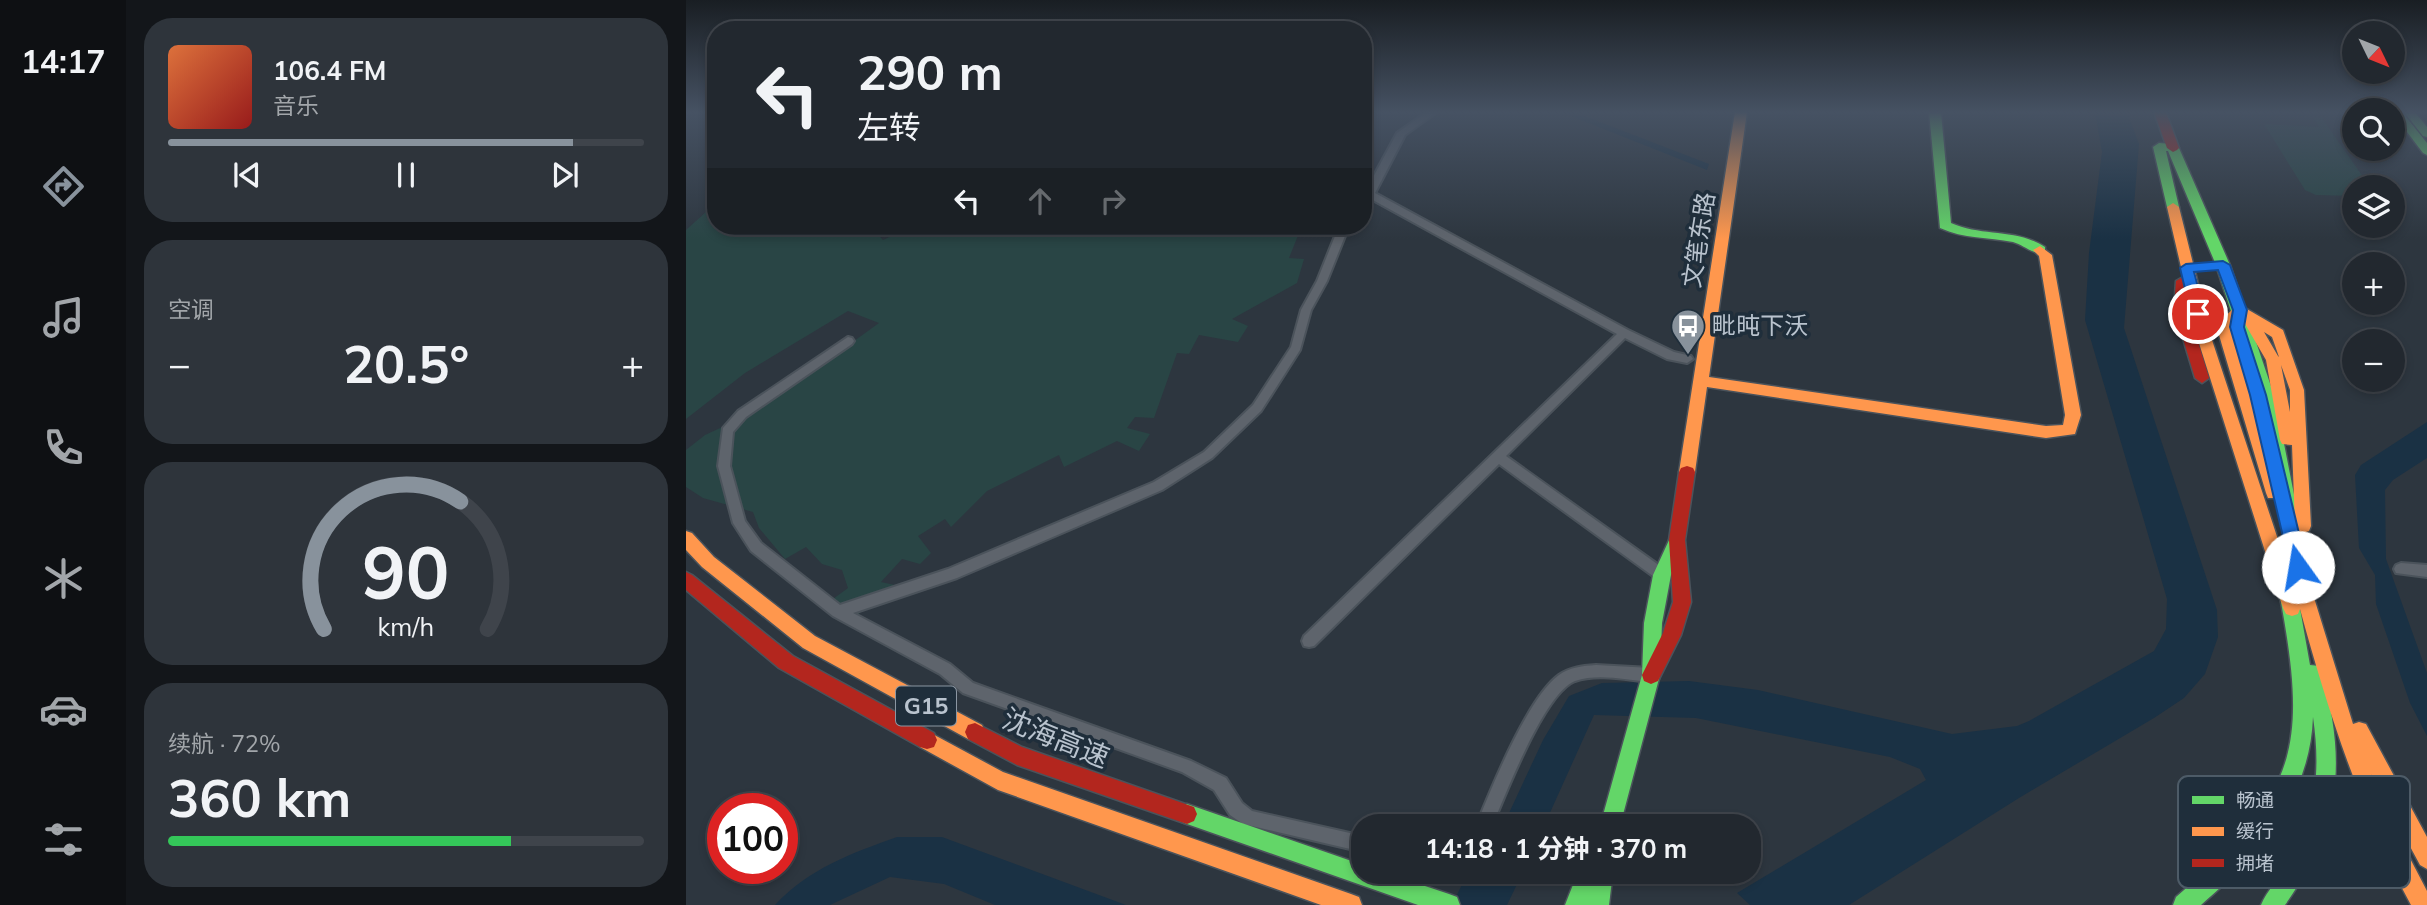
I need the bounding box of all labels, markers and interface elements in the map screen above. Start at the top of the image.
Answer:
north arrow [2342,21,2404,84]
map controls [2342,21,2405,392]
text: 14:17 [21,41,105,81]
text: 290 m [857,41,1003,102]
icon: left [742,49,833,140]
text: 106.4 FM [273,54,386,87]
text: 音乐 [273,91,319,120]
button: search [2342,98,2405,161]
text: 左转 [857,107,921,147]
icon: previous [228,156,266,194]
icon: pause [387,156,425,194]
icon: next [546,156,584,194]
icon: directions [39,162,88,211]
button: layers [2342,175,2405,238]
icon: left [948,182,986,220]
icon: ahead [1021,182,1059,220]
icon: right [1094,182,1132,220]
street label: 文笔东路 [1676,190,1720,290]
button: + [2342,252,2405,315]
pin [2168,284,2228,344]
icon: music [39,293,88,342]
text: 空调 [168,295,214,324]
icon: arrive [2179,295,2217,333]
bus stop icon: 毗旽下沃 [1669,307,1707,356]
place label: 毗旽下沃 [1712,310,1808,340]
button: − [2342,329,2405,392]
text: 20.5° [343,331,469,396]
text: − [168,340,191,388]
text: + [621,340,644,388]
icon: phone [39,423,88,472]
text: 90 [362,527,450,618]
position arrow [2261,530,2335,604]
icon: climate [39,554,88,603]
text: km/h [378,611,434,642]
icon: car [39,685,88,734]
road number: G15 [896,686,956,726]
street label: 沈海高速 [998,700,1115,775]
text: 续航 · 72% [168,729,280,758]
text: 360 km [168,765,351,830]
legend [2178,776,2410,888]
text: 畅通 [2236,788,2274,812]
speed limit sign: 100 [707,793,798,884]
icon: filters [39,815,88,864]
text: 缓行 [2236,819,2274,843]
text: 14:18 · 1 分钟 · 370 m [1425,832,1687,865]
text: 拥堵 [2236,851,2274,875]

